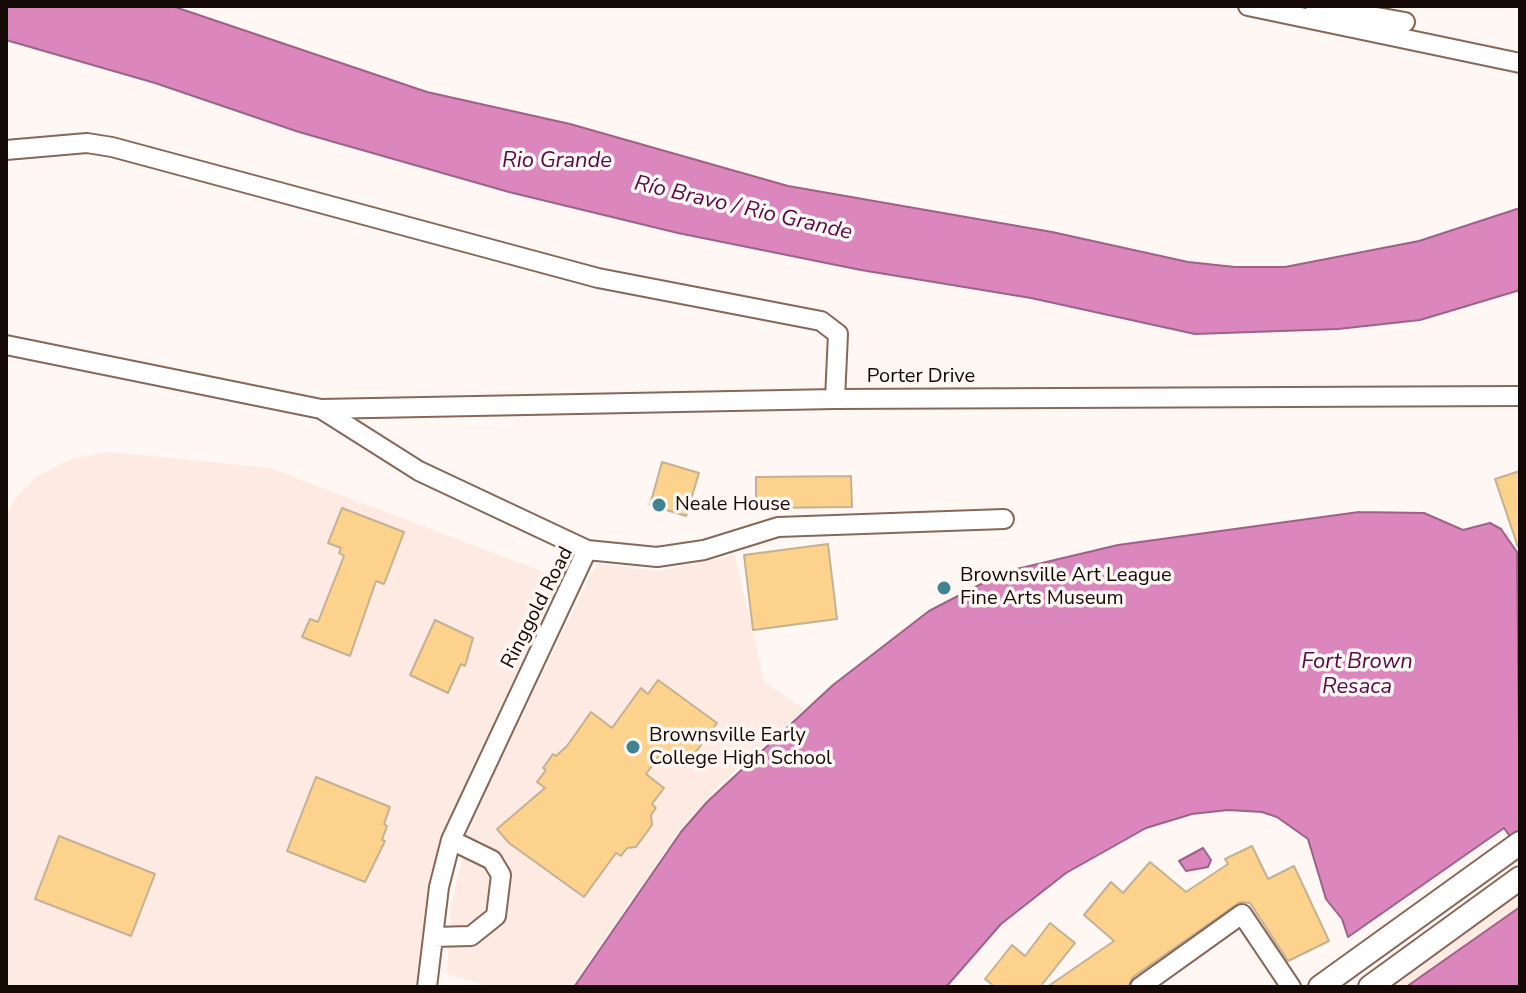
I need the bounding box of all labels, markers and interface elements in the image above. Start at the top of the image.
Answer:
water label: Rio Grande [502,149,612,175]
water label: Río Bravo / Rio Grande [631,171,855,247]
street label: Porter Drive [867,365,975,389]
place label: Neale House [675,493,790,517]
marker: Neale House [650,496,668,514]
street label: Ringgold Road [497,543,579,673]
place label: Brownsville Art League Fine Arts Museum [960,564,1172,611]
marker: Brownsville Art League Fine Arts Museum [935,579,953,597]
water label: Fort Brown Resaca [1301,650,1413,702]
place label: Brownsville Early College High School [649,724,832,771]
marker: Brownsville Early College High School [624,738,642,756]

